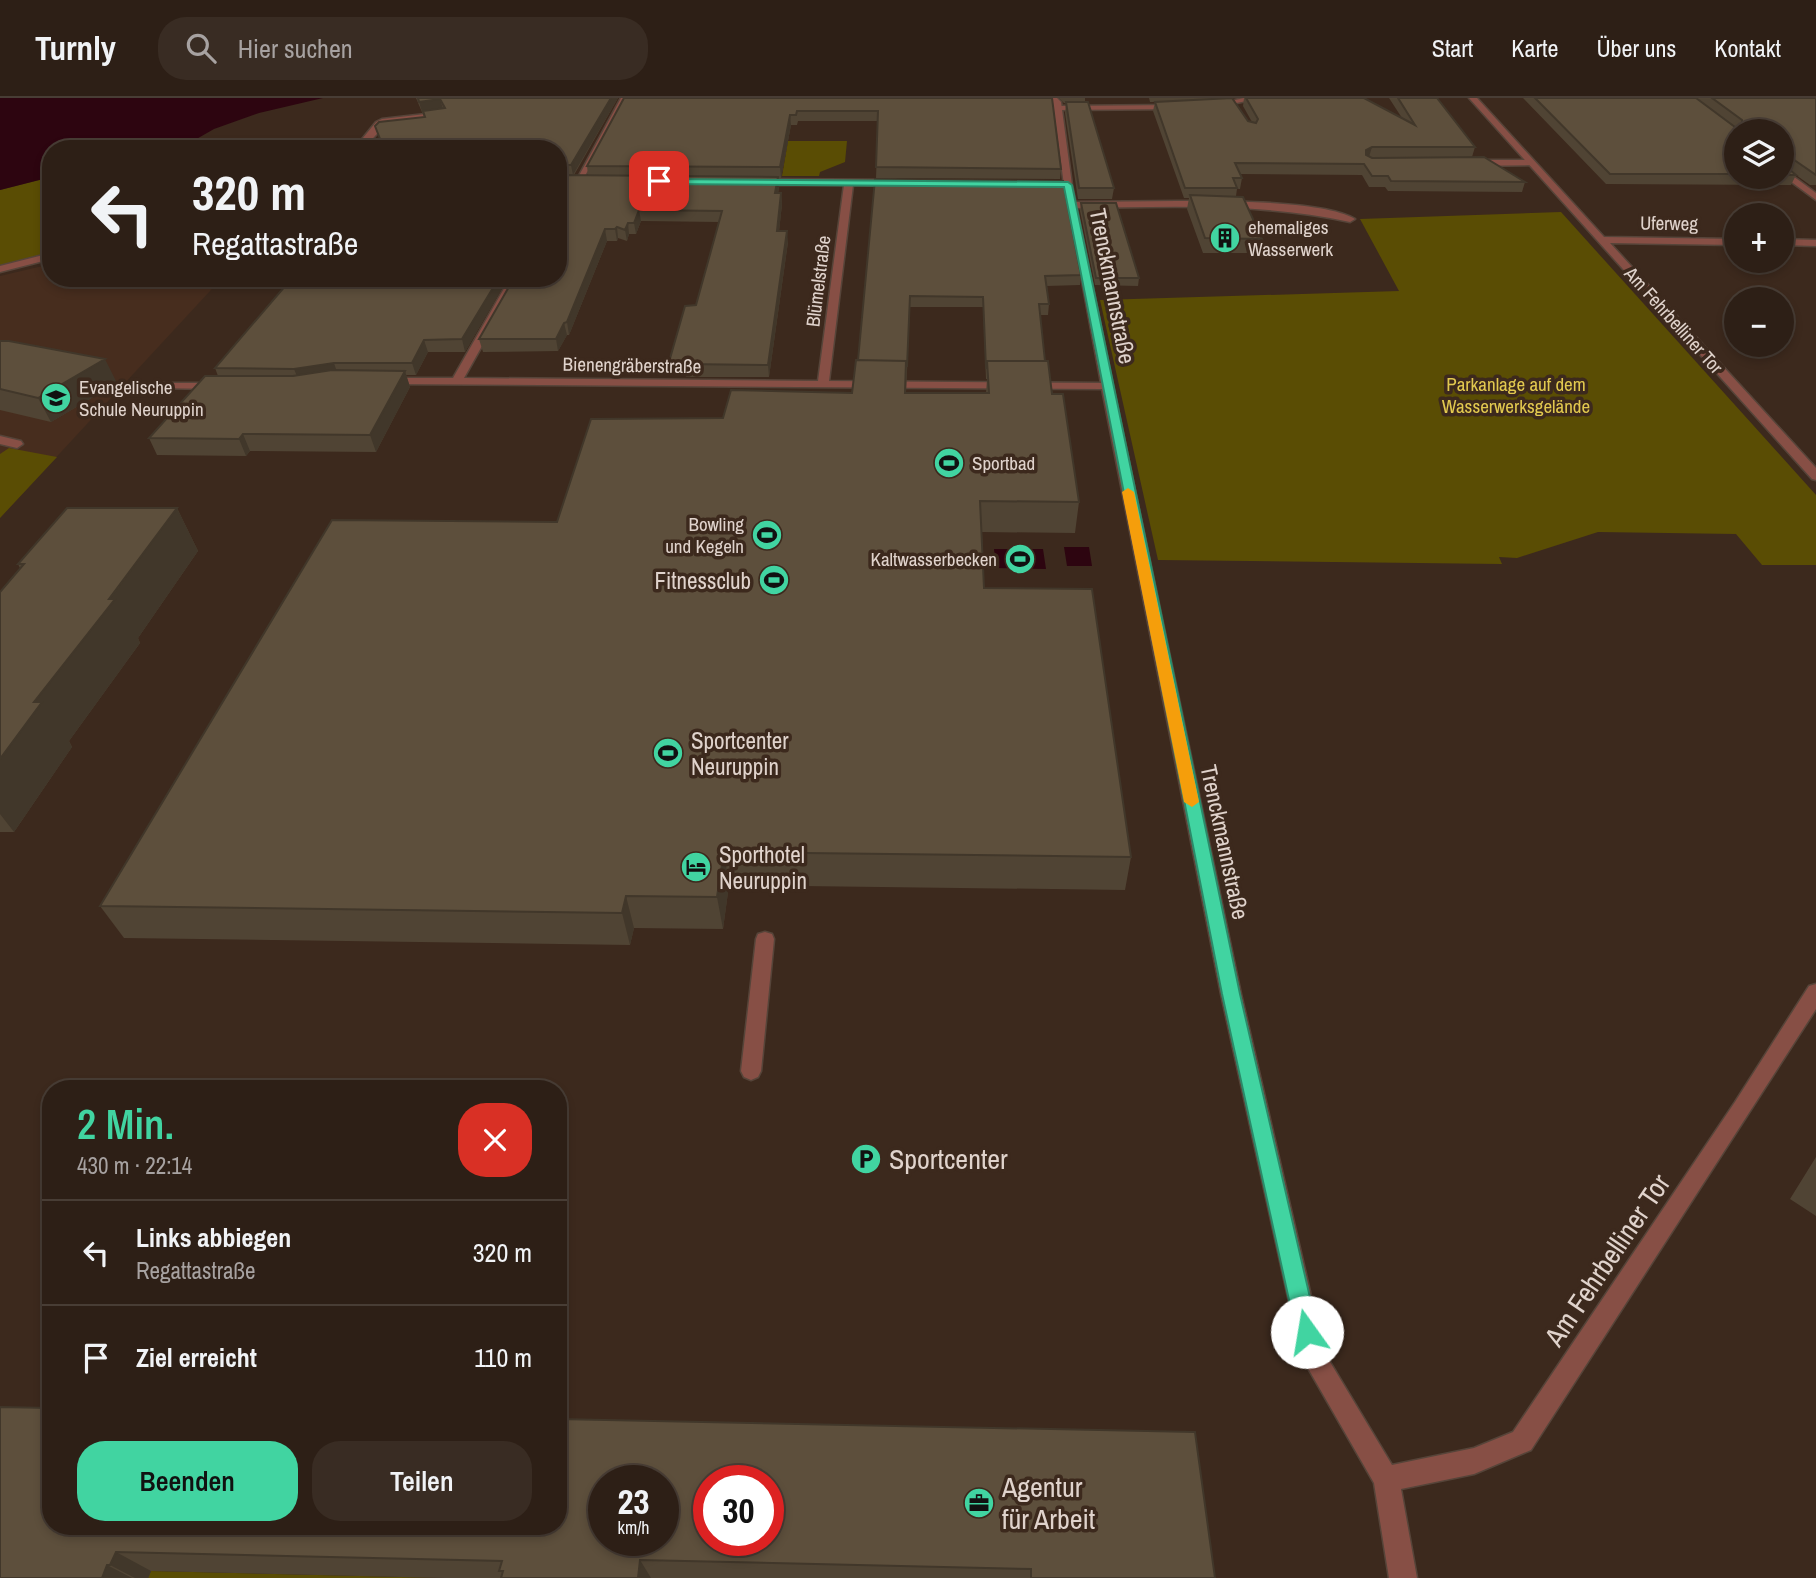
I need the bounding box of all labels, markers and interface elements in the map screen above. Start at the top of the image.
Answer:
search box [158,17,648,80]
text: Turnly [35,26,116,70]
icon: search [182,29,220,67]
text: Hier suchen [238,31,353,66]
text: Start [1432,32,1473,64]
text: Karte [1511,32,1558,64]
text: Über uns [1596,32,1676,64]
text: Kontakt [1714,32,1781,64]
map controls [1724,119,1794,357]
button: layers [1724,119,1794,189]
pin [629,151,689,211]
text: 320 m [192,159,306,225]
icon: arrive [640,162,678,200]
icon: left [77,168,168,259]
button: + [1724,203,1794,273]
street label: Trenckmannstraße [1083,206,1143,366]
street label: Uferweg [1640,209,1699,237]
place label: ehemaliges Wasserwerk [1248,214,1333,262]
building icon: ehemaliges Wasserwerk [1208,221,1242,255]
text: Regattastraße [192,222,358,265]
street label: Blümelstraße [800,234,836,328]
street label: Am Fehrbelliner Tor [1618,260,1730,380]
button: − [1724,287,1794,357]
street label: Bienengräberstraße [562,351,702,379]
park label: Parkanlage auf dem Wasserwerksgelände [1442,371,1590,419]
place label: Evangelische Schule Neuruppin [79,374,204,422]
school or university icon: Evangelische Schule Neuruppin [39,381,73,415]
sports icon: Sportbad [932,446,966,480]
place label: Sportbad [972,450,1035,476]
place label: Bowling und Kegeln [665,511,744,559]
sports icon: Bowling und Kegeln [750,518,784,552]
sports icon: Kaltwasserbecken [1003,542,1037,576]
place label: Kaltwasserbecken [871,546,997,572]
sports icon: Fitnessclub [757,563,791,597]
place label: Fitnessclub [655,565,751,596]
place label: Sportcenter Neuruppin [691,725,789,782]
sports icon: Sportcenter Neuruppin [651,736,685,770]
street label: Trenckmannstraße [1193,762,1257,922]
place label: Sporthotel Neuruppin [719,839,807,896]
hotel icon: Sporthotel Neuruppin [679,850,713,884]
text: 2 Min. [77,1096,174,1152]
button: close [458,1103,532,1177]
place label: Sportcenter [889,1140,1008,1178]
parking icon: Sportcenter [849,1142,883,1176]
text: 430 m · 22:14 [77,1150,192,1181]
street label: Am Fehrbelliner Tor [1535,1166,1679,1354]
text: Links abbiegen [136,1220,291,1255]
icon: left [77,1234,115,1272]
text: 320 m [473,1235,532,1270]
text: Regattastraße [136,1255,256,1286]
position arrow [1270,1295,1344,1369]
icon: arrive [77,1339,115,1377]
text: Ziel erreicht [136,1340,257,1375]
text: 110 m [474,1340,532,1375]
button: Beenden [77,1441,298,1521]
button: Teilen [312,1441,532,1521]
speed limit sign: 30 [693,1465,784,1556]
place label: Agentur für Arbeit [1001,1468,1095,1538]
text: 23 [618,1478,649,1525]
office icon: Agentur für Arbeit [962,1486,996,1520]
text: km/h [618,1515,650,1540]

